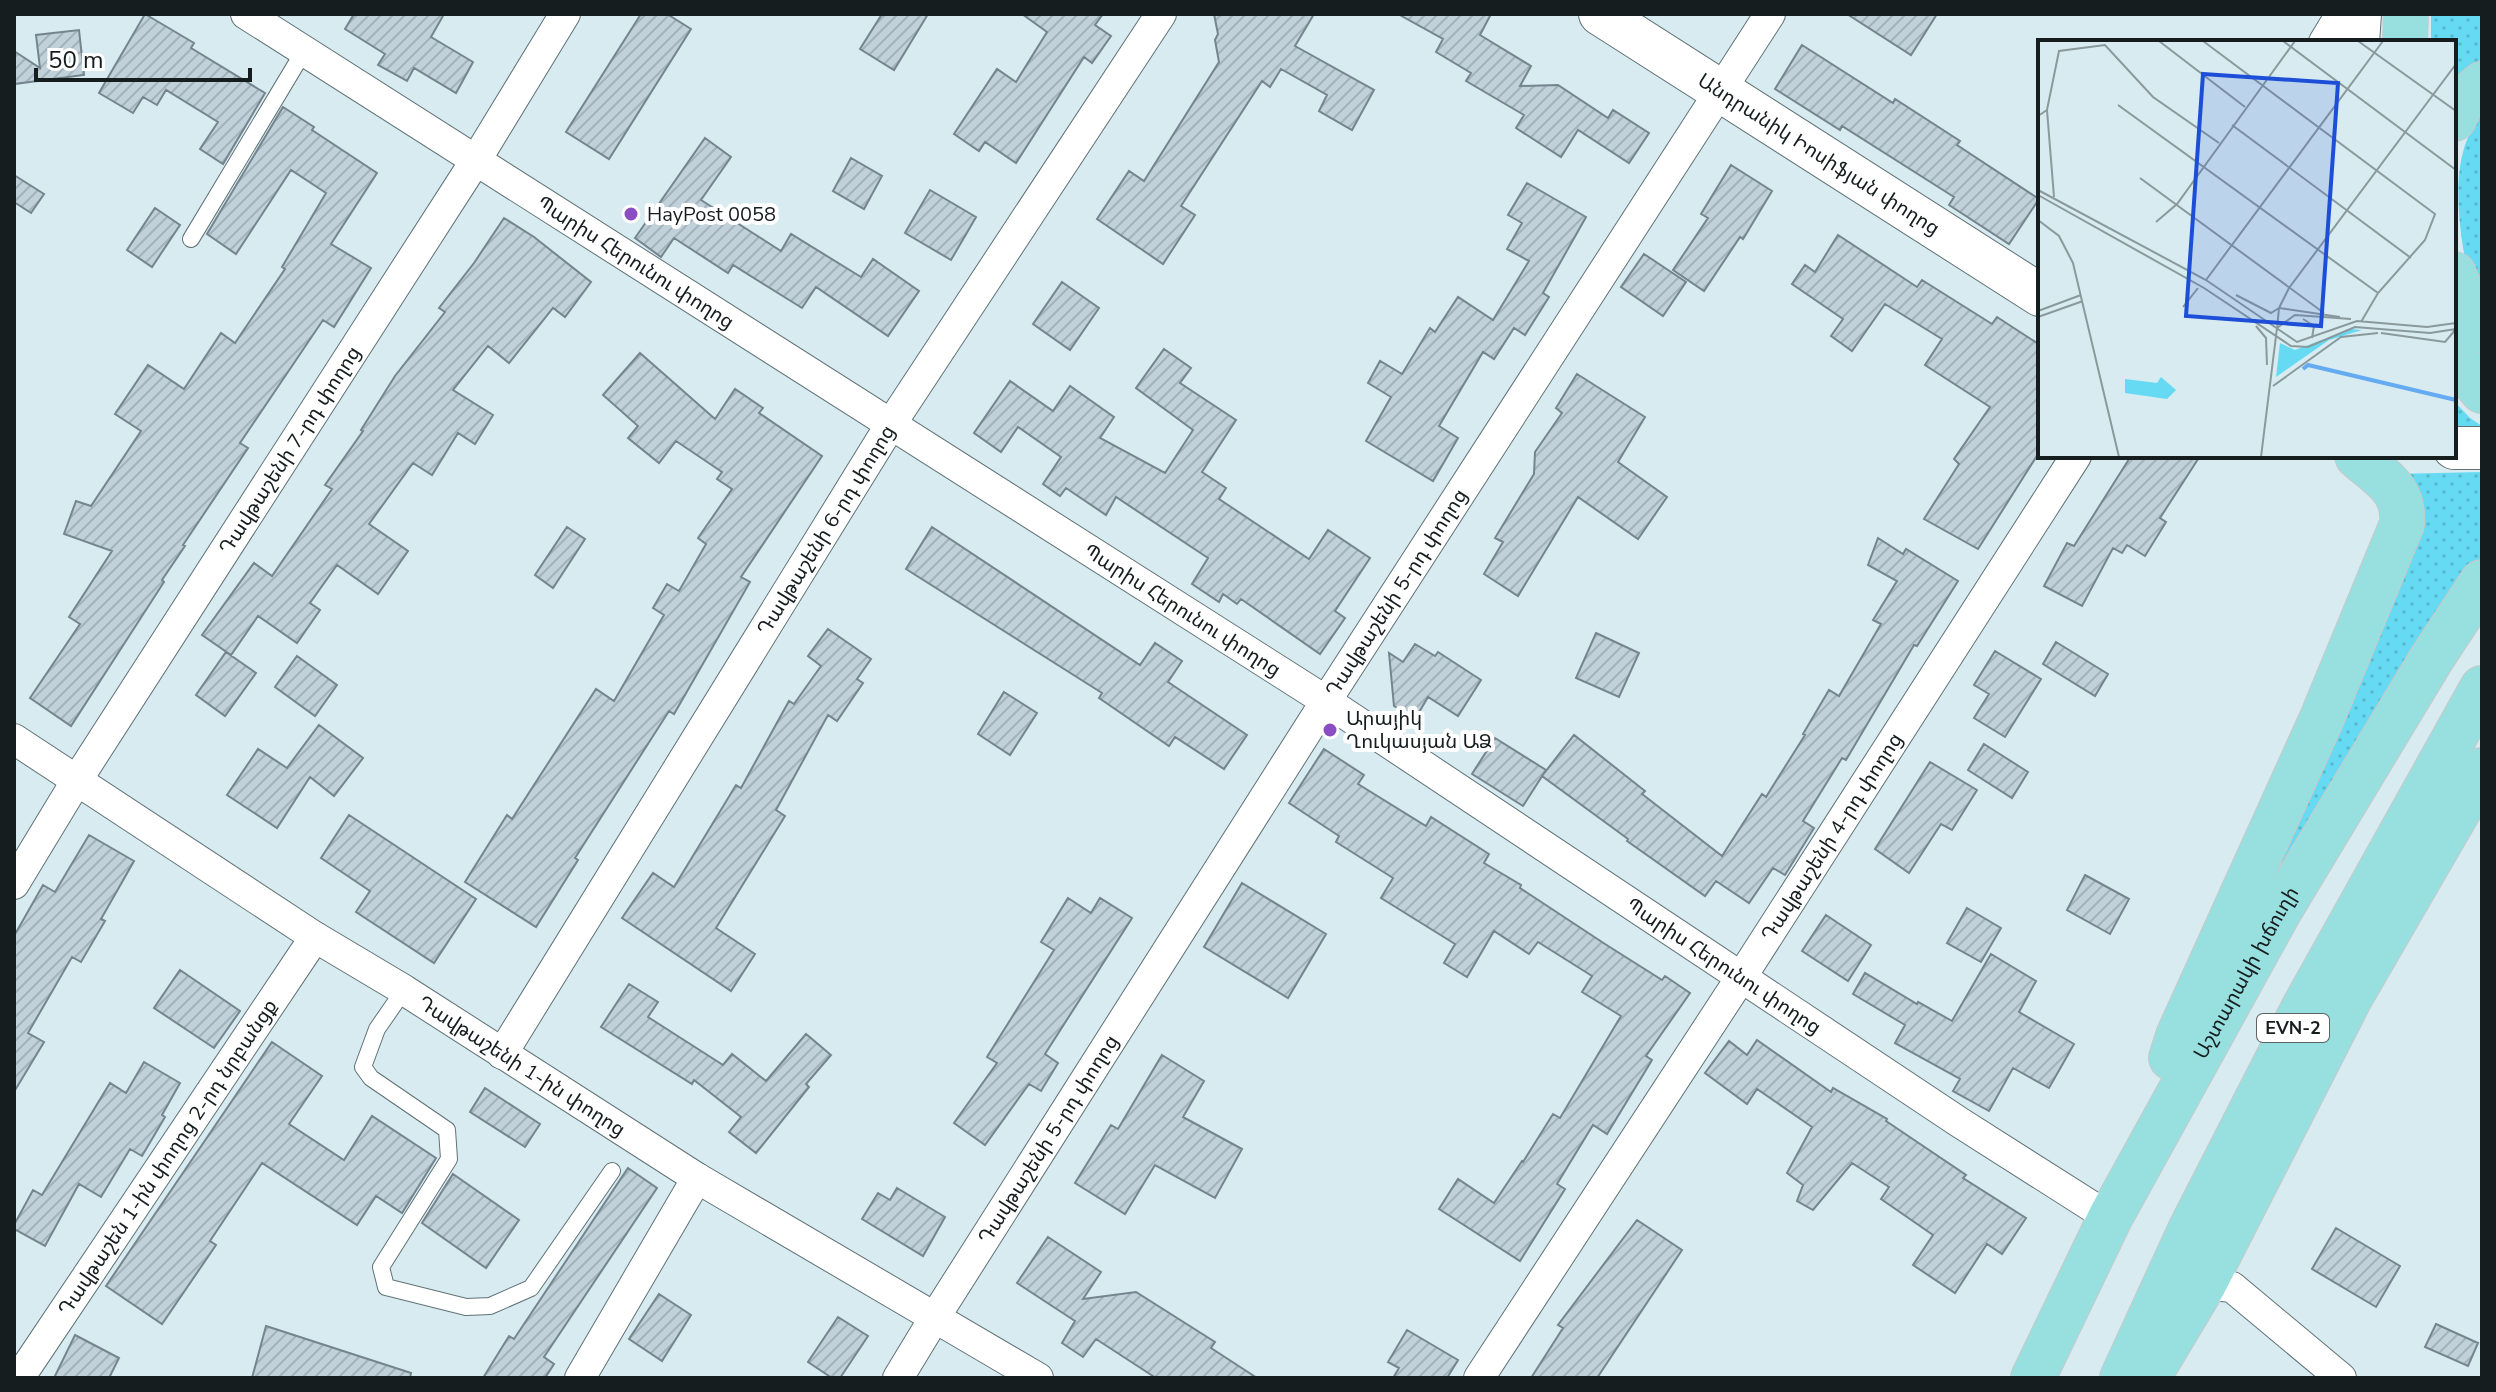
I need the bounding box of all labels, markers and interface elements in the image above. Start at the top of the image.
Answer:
scale bar [36,32,250,82]
inset map [2038,40,2456,458]
text: 50 m [48,44,104,76]
street label: Անդրանիկ Իոսիֆյան փողոց [1693,67,1945,241]
street label: Պարիս Հերունու փողոց [532,189,740,335]
place label: HayPost 0058 [647,201,776,228]
marker: HayPost 0058 [622,205,640,223]
street label: Դավթաշենի 7-րդ փողոց [212,341,366,559]
street label: Դավթաշենի 6-րդ փողոց [750,420,901,640]
street label: Դավթաշենի 5-րդ փողոց [1319,483,1473,702]
street label: Պարիս Հերունու փողոց [1079,537,1286,683]
place label: Արայիկ Ղուկասյան ԱՁ [1346,705,1492,755]
marker: Արայիկ Ղուկասյան ԱՁ [1321,721,1339,739]
street label: Դավթաշենի 4-րդ փողոց [1755,727,1908,946]
street label: Աշտարակի խճուղի [2187,881,2305,1064]
street label: Պարիս Հերունու փողոց [1621,891,1827,1040]
street label: Դավթաշենի 1-ին փողոց [413,989,631,1142]
street label: Դավթաշեն 1-ին փողոց 2-րդ նրբանցք [51,994,283,1321]
road number: EVN-2 [2257,1014,2329,1042]
street label: Դավթաշենի 5-րդ փողոց [971,1029,1124,1249]

